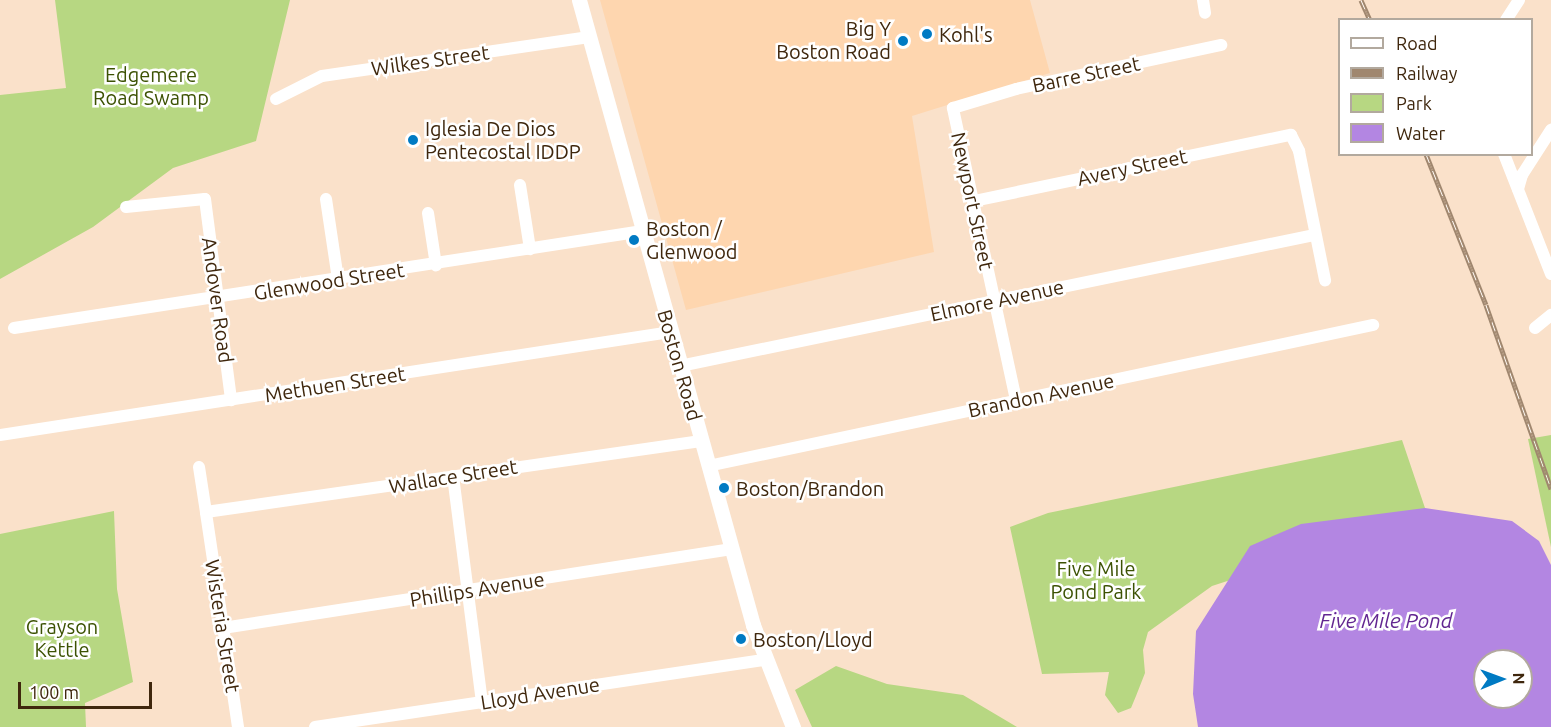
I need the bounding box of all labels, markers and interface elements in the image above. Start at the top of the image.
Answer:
place label: Big Y Boston Road [776,17,891,64]
legend [1338,18,1533,156]
place label: Kohl's [939,22,993,46]
marker: Kohl's [920,27,934,41]
text: Road [1396,33,1438,53]
marker: Big Y Boston Road [896,34,910,48]
street label: Wilkes Street [369,40,491,80]
street label: Barre Street [1030,51,1142,97]
park label: Edgemere Road Swamp [93,62,209,109]
text: Railway [1396,63,1457,83]
text: Park [1396,93,1432,113]
place label: Iglesia De Dios Pentecostal IDDP [425,116,581,163]
text: Water [1396,123,1445,143]
street label: Newport Street [947,130,999,272]
marker: Iglesia De Dios Pentecostal IDDP [406,133,420,147]
street label: Avery Street [1075,144,1189,190]
place label: Boston / Glenwood [646,216,738,263]
marker: Boston / Glenwood [627,233,641,247]
street label: Andover Road [197,236,239,364]
street label: Glenwood Street [252,257,406,305]
street label: Elmore Avenue [928,274,1066,326]
street label: Boston Road [653,307,707,423]
street label: Methuen Street [263,361,407,407]
street label: Brandon Avenue [966,368,1116,422]
street label: Wallace Street [387,454,519,498]
place label: Boston/Brandon [736,476,884,500]
marker: Boston/Brandon [717,481,731,495]
park label: Five Mile Pond Park [1051,556,1141,603]
street label: Wisteria Street [201,558,245,694]
street label: Phillips Avenue [408,567,546,611]
water label: Five Mile Pond [1320,607,1452,633]
park label: Grayson Kettle [26,615,98,662]
place label: Boston/Lloyd [753,627,873,651]
marker: Boston/Lloyd [734,632,748,646]
north arrow [1473,649,1533,709]
scale bar [21,670,154,708]
street label: Lloyd Avenue [479,672,601,714]
text: N [1510,673,1528,685]
text: 100 m [29,682,79,702]

